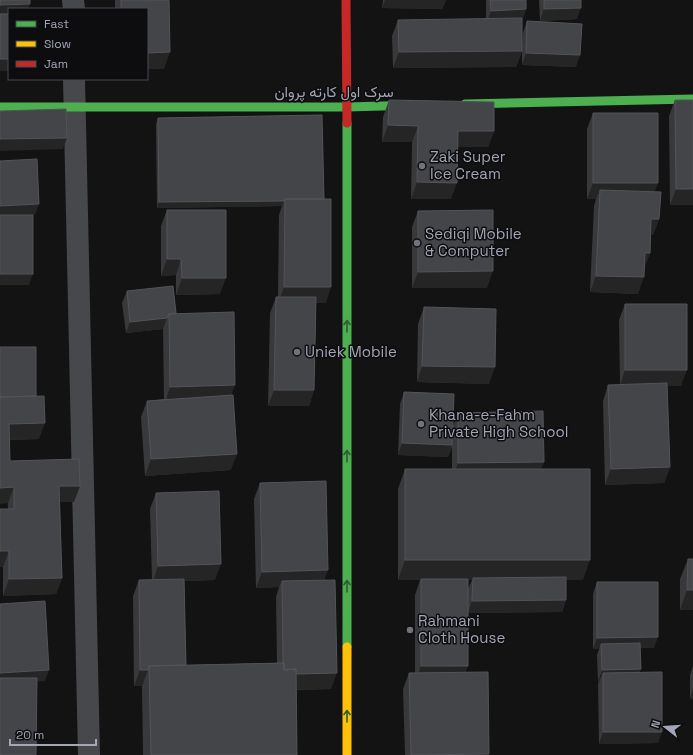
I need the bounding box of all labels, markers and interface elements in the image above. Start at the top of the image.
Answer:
legend [8,8,148,80]
text: Fast [44,16,69,32]
text: Slow [44,36,71,52]
text: Jam [44,56,68,72]
street label: سرک اول کارته پروان [274,82,394,102]
place label: Zaki Super Ice Cream [430,147,506,183]
marker: Zaki Super Ice Cream [417,161,427,171]
place label: Sediqi Mobile & Computer [425,224,522,260]
marker: Sediqi Mobile & Computer [412,238,422,248]
one-way arrow [343,320,351,333]
place label: Uniek Mobile [305,342,397,361]
marker: Uniek Mobile [292,347,302,357]
place label: Khana-e-Fahm Private High School [429,405,568,441]
marker: Khana-e-Fahm Private High School [416,419,426,429]
one-way arrow [343,450,351,463]
one-way arrow [343,580,351,593]
place label: Rahmani Cloth House [418,611,505,647]
marker: Rahmani Cloth House [405,625,415,635]
north arrow [645,707,685,747]
one-way arrow [343,710,351,723]
text: N [648,719,663,730]
scale bar [10,721,96,747]
text: 20 m [16,727,44,743]

